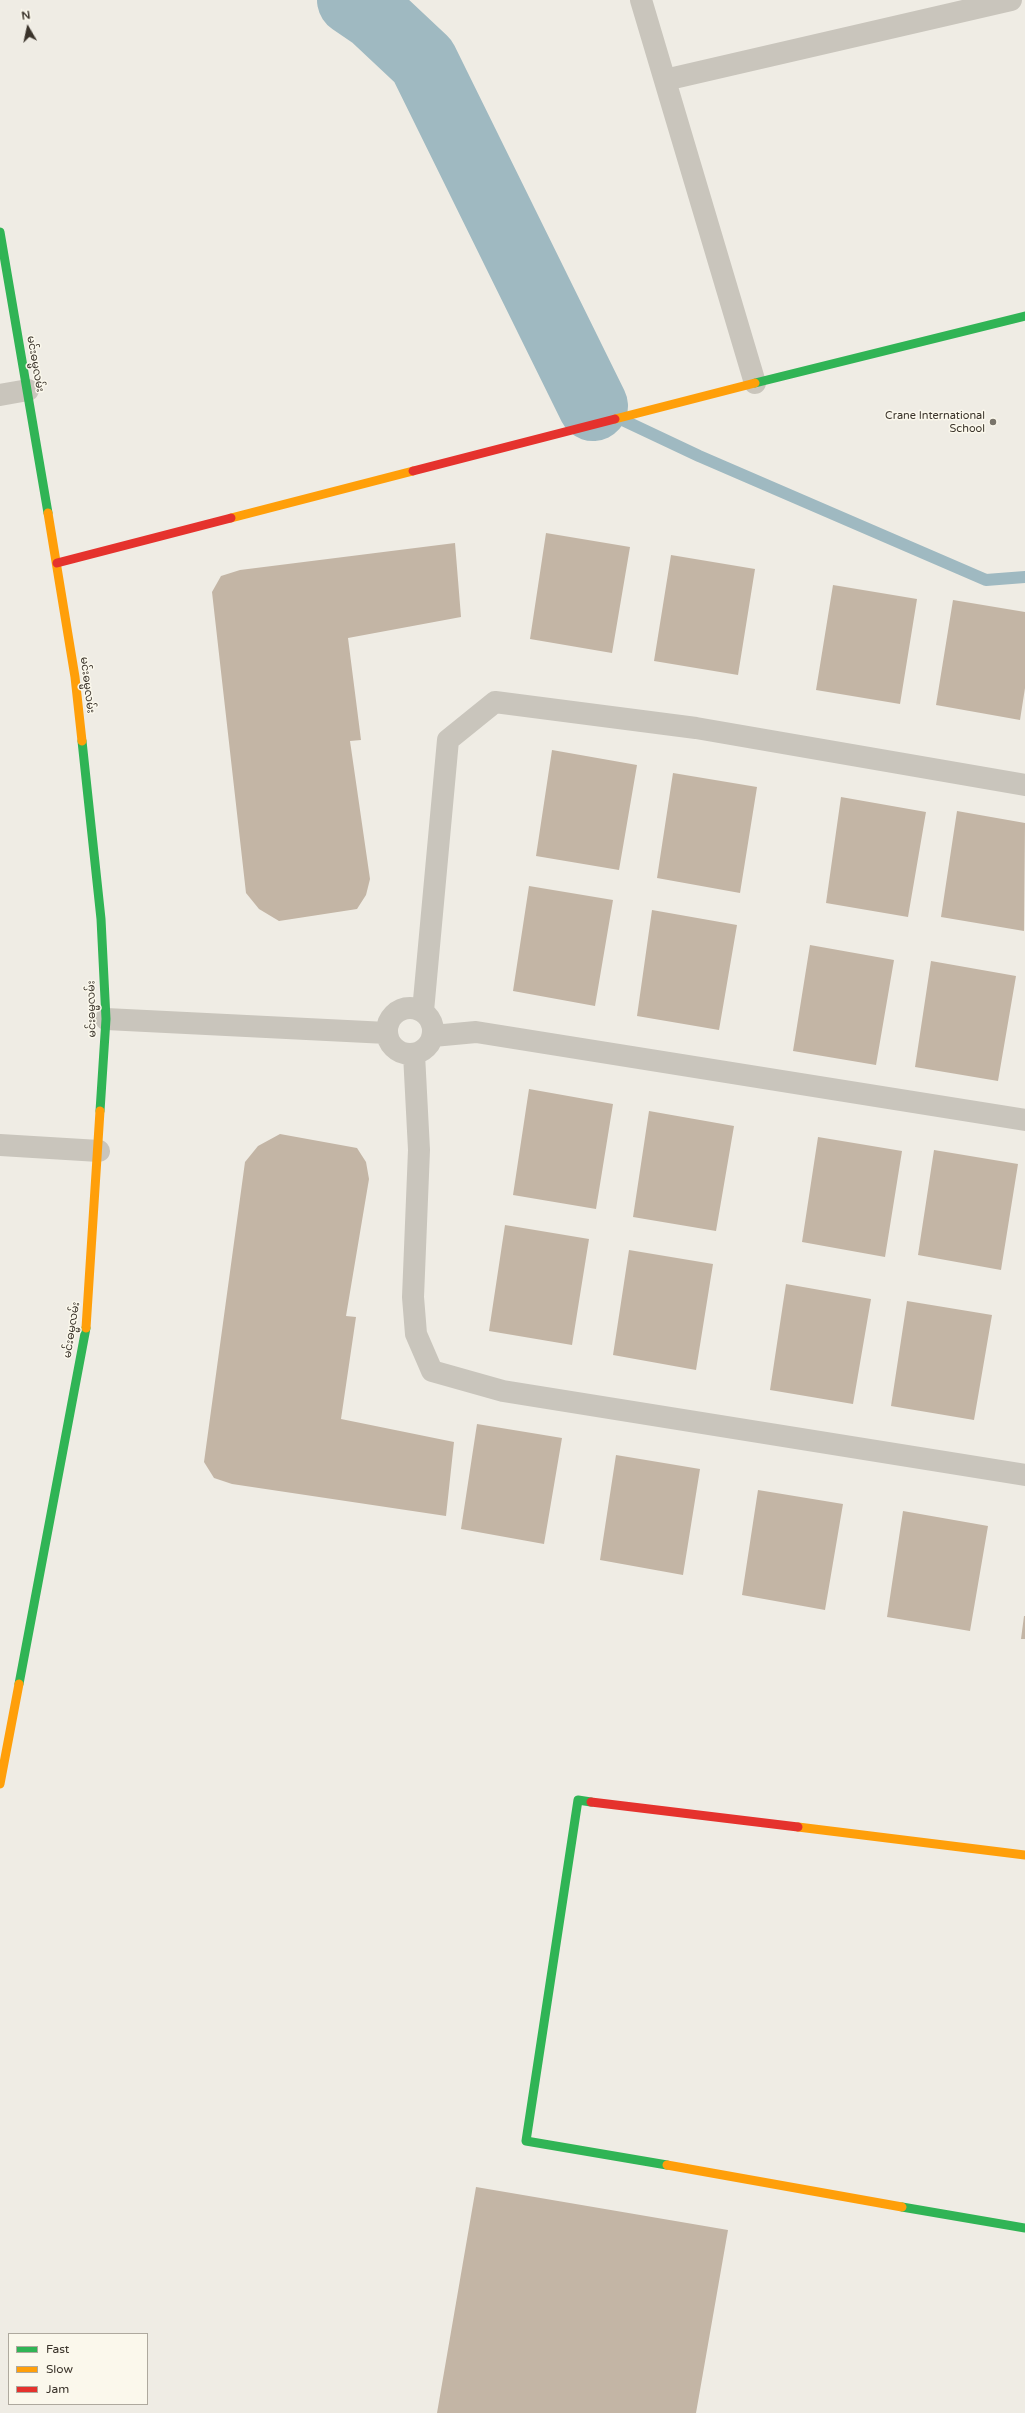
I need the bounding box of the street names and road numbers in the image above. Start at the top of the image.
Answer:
street label: မင်းဓမ္မလမ်း [24,335,46,393]
street label: မင်းဓမ္မလမ်း [77,656,97,714]
street label: မင်းဓမ္မလမ်း [85,980,99,1038]
street label: မင်းဓမ္မလမ်း [61,1301,83,1359]

